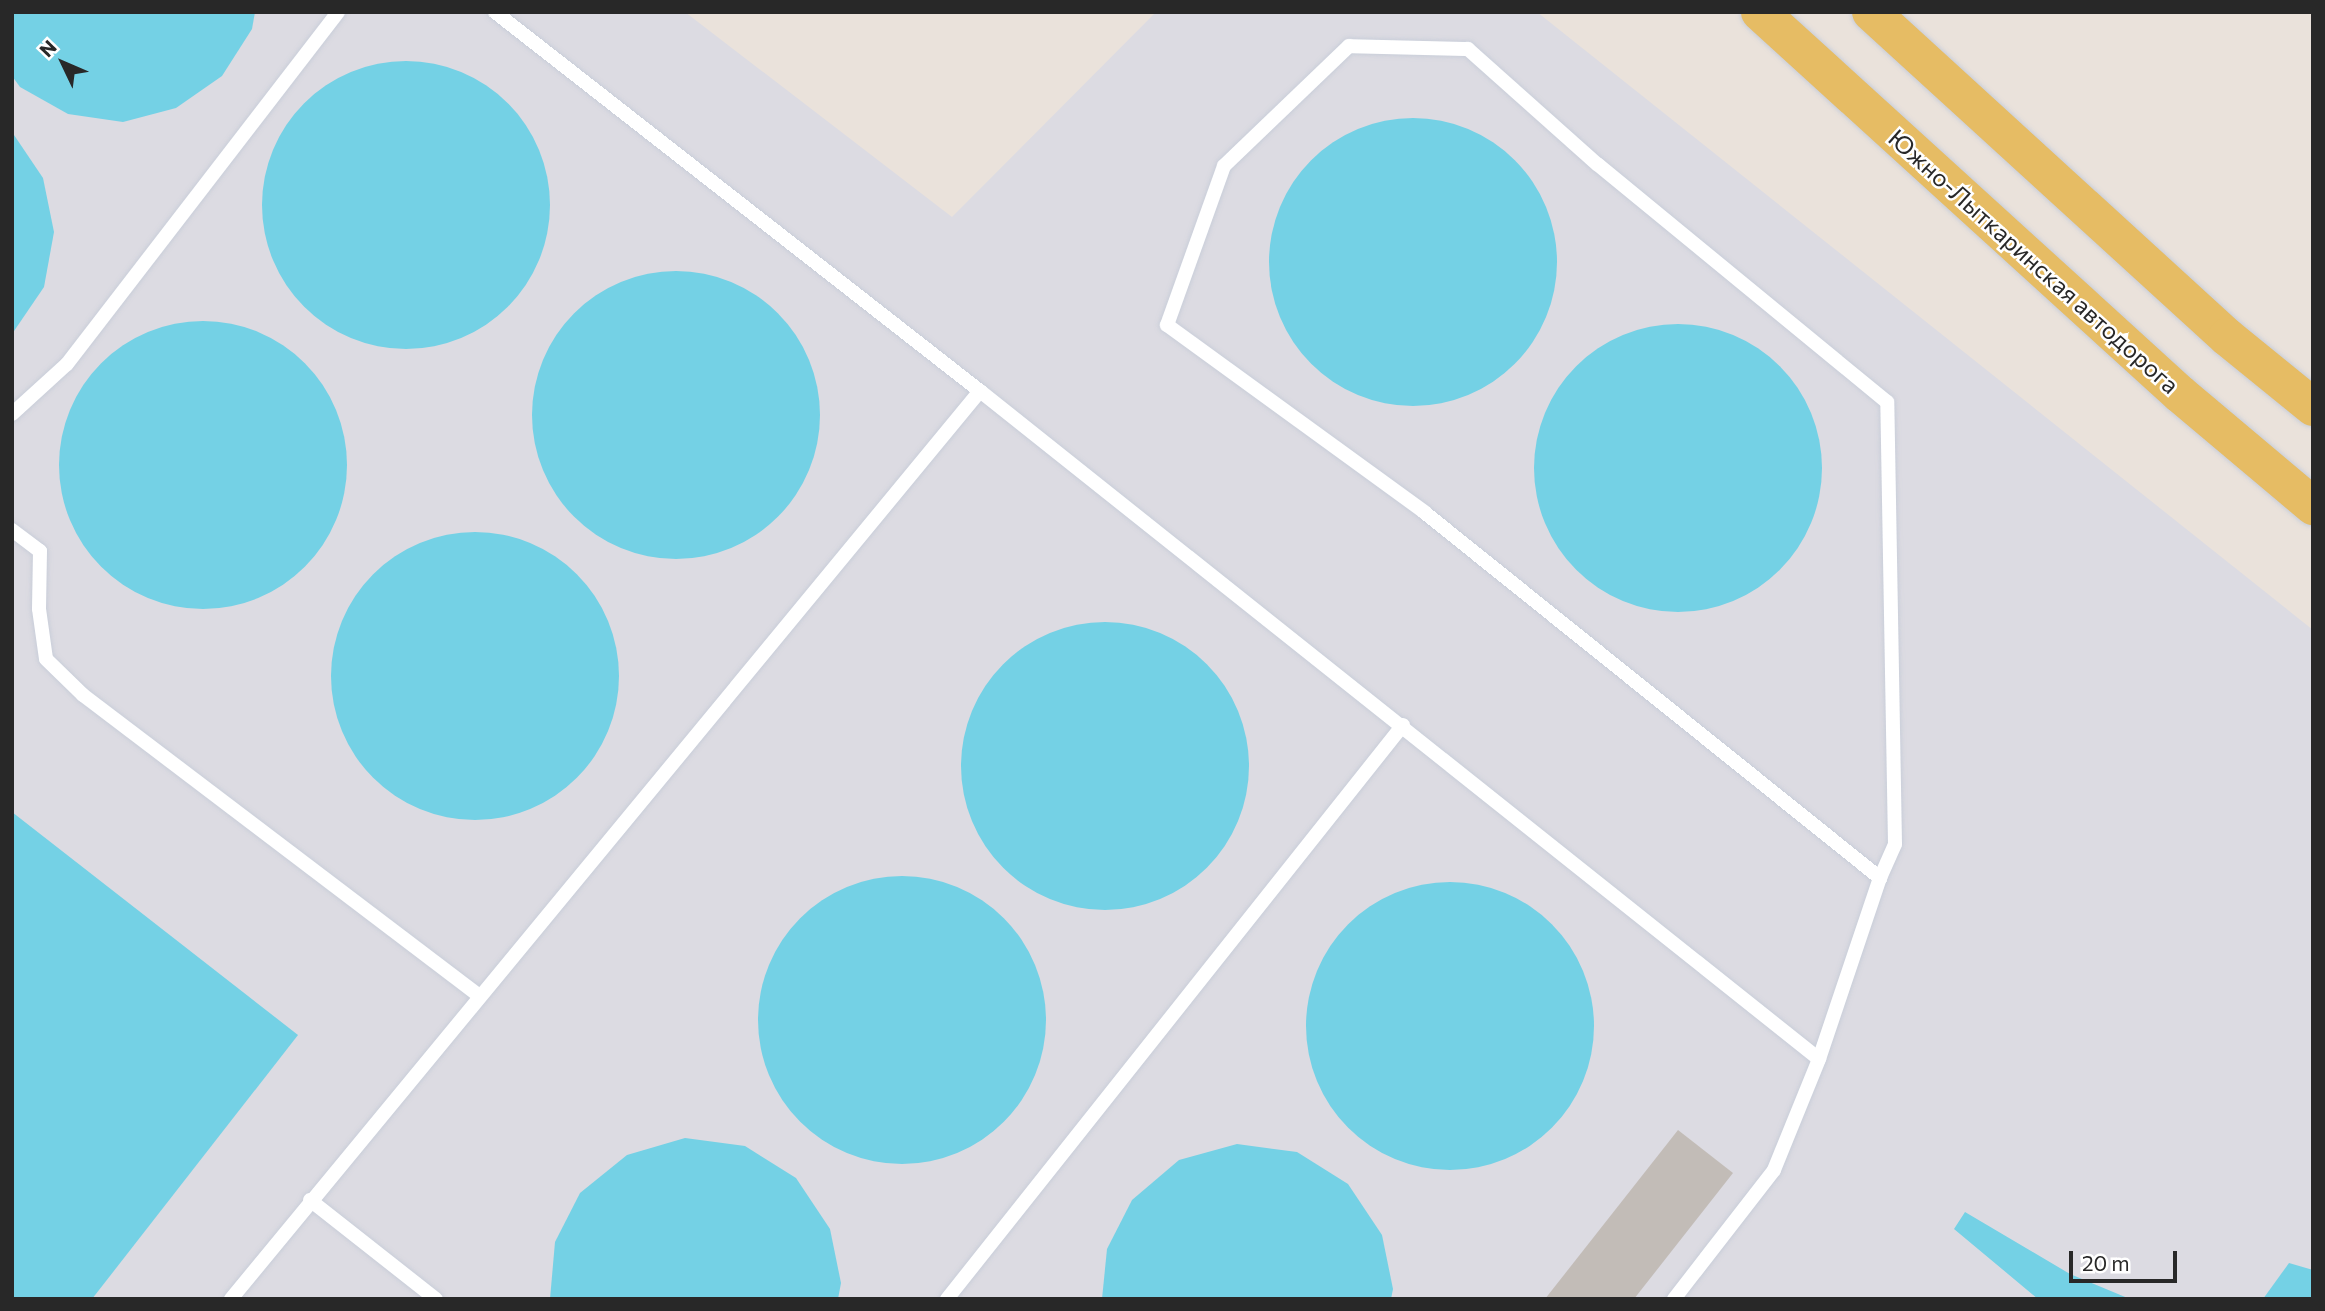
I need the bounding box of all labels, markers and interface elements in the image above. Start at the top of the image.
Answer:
north arrow [28,28,98,98]
text: N [34,35,61,61]
street label: Южно-Лыткаринская автодорога [1883,123,2185,399]
scale bar [2073,1238,2182,1282]
text: 20 m [2082,1250,2130,1275]

